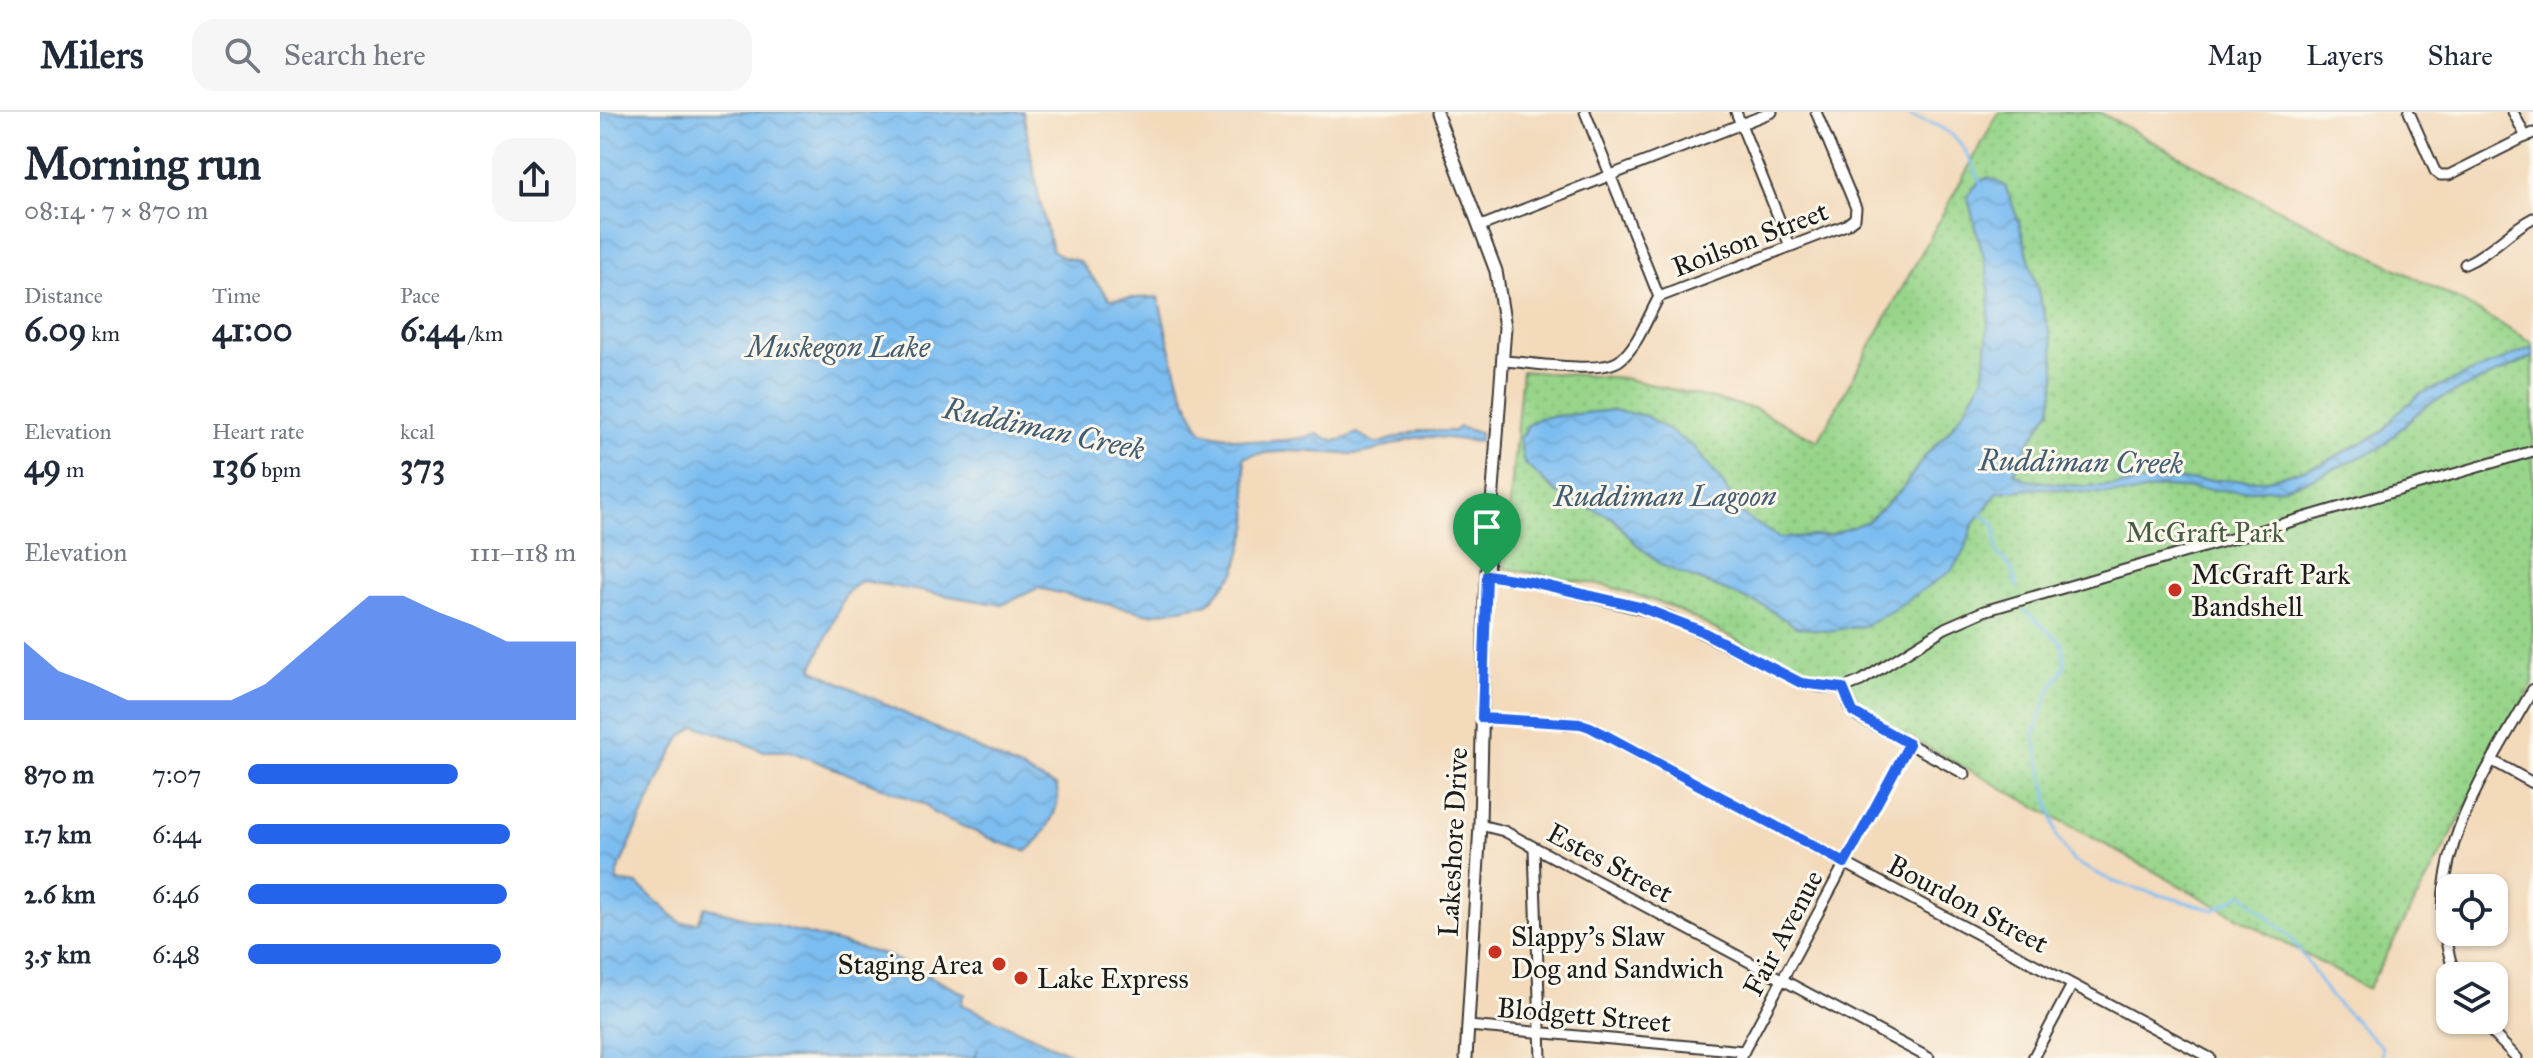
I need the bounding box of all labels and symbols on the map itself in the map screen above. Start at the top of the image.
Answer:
street label: Roilson Street [1667,193,1833,285]
water label: Muskegon Lake [743,329,931,365]
water label: Ruddiman Creek [939,390,1148,468]
water label: Ruddiman Creek [1977,442,2184,482]
water label: Ruddiman Lagoon [1553,478,1777,514]
pin [1453,493,1521,575]
park label: McGraft Park [2125,515,2285,550]
place label: McGraft Park Bandshell [2191,557,2350,624]
marker: McGraft Park Bandshell [2166,581,2184,599]
street label: Lakeshore Drive [1431,746,1475,938]
street label: Estes Street [1541,815,1679,911]
street label: Bourdon Street [1882,847,2055,961]
street label: Fair Avenue [1735,864,1831,1002]
place label: Slappy’s Slaw Dog and Sandwich [1511,919,1724,986]
marker: Slappy’s Slaw Dog and Sandwich [1486,943,1504,961]
place label: Staging Area [838,947,983,982]
marker: Staging Area [990,955,1008,973]
place label: Lake Express [1037,961,1189,996]
marker: Lake Express [1012,969,1030,987]
street label: Blodgett Street [1496,990,1673,1040]

